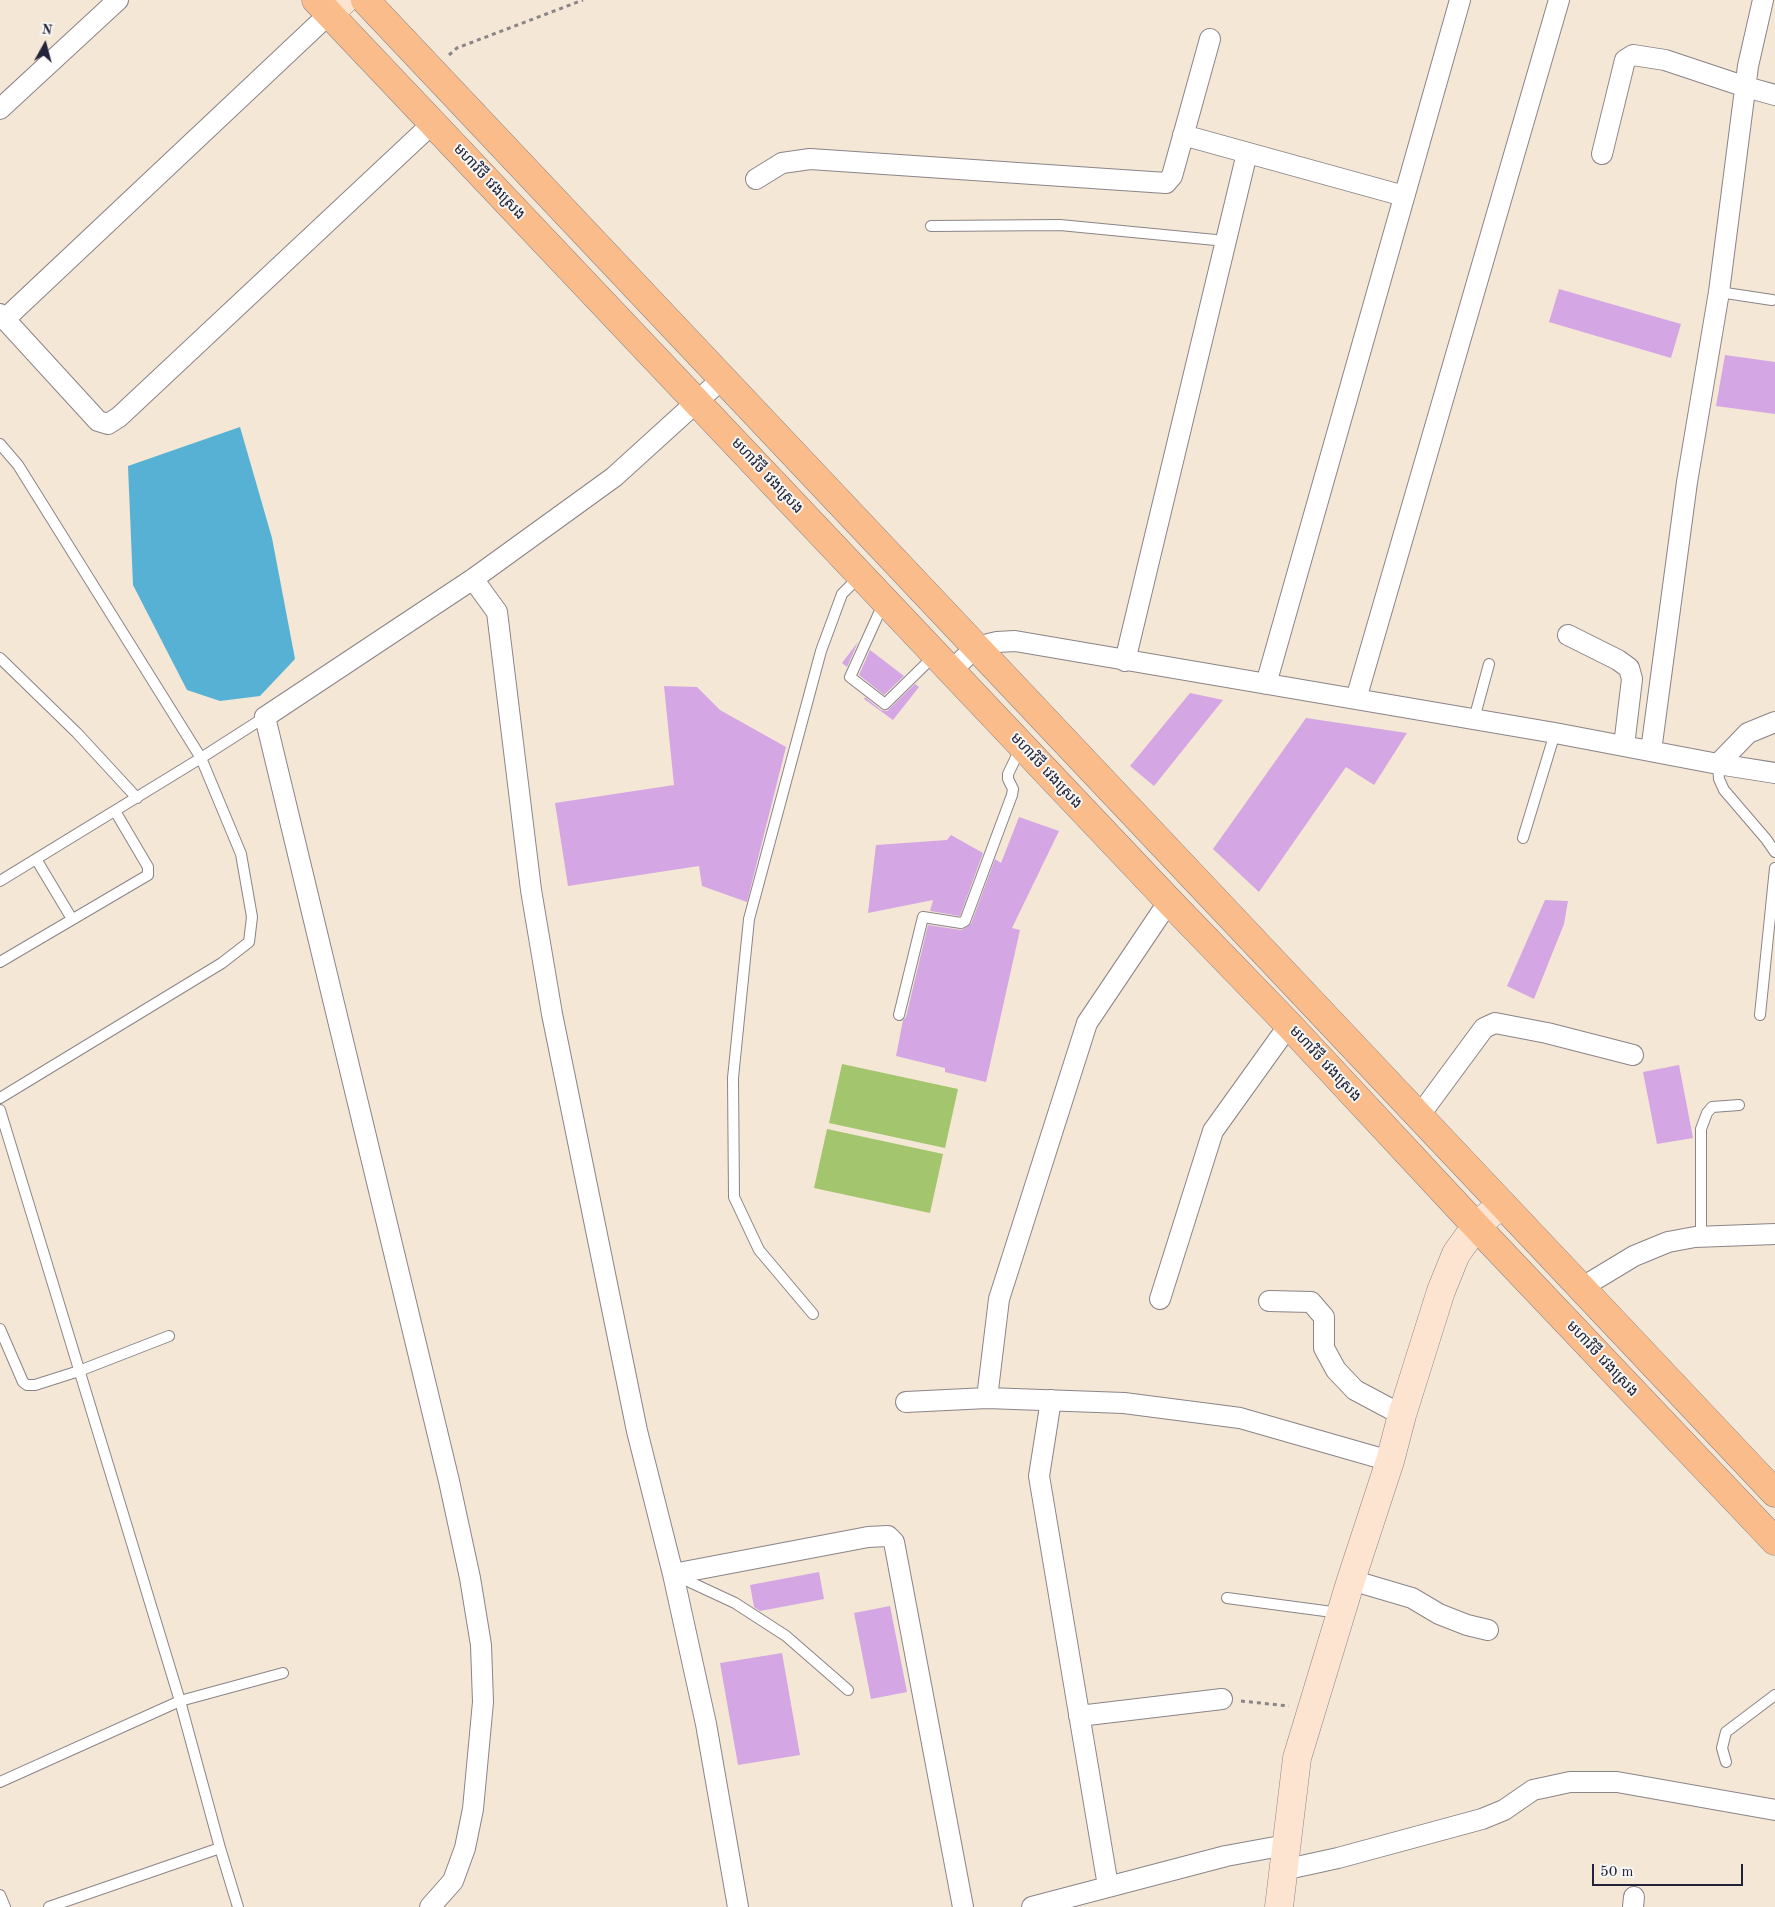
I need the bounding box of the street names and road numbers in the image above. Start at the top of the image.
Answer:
street label: មហាវិថី វេងស្រេង [449,140,529,224]
street label: មហាវិថី វេងស្រេង [727,434,807,518]
street label: មហាវិថី វេងស្រេង [1006,729,1086,813]
street label: មហាវិថី វេងស្រេង [1285,1022,1365,1106]
street label: មហាវិថី វេងស្រេង [1562,1317,1642,1401]

